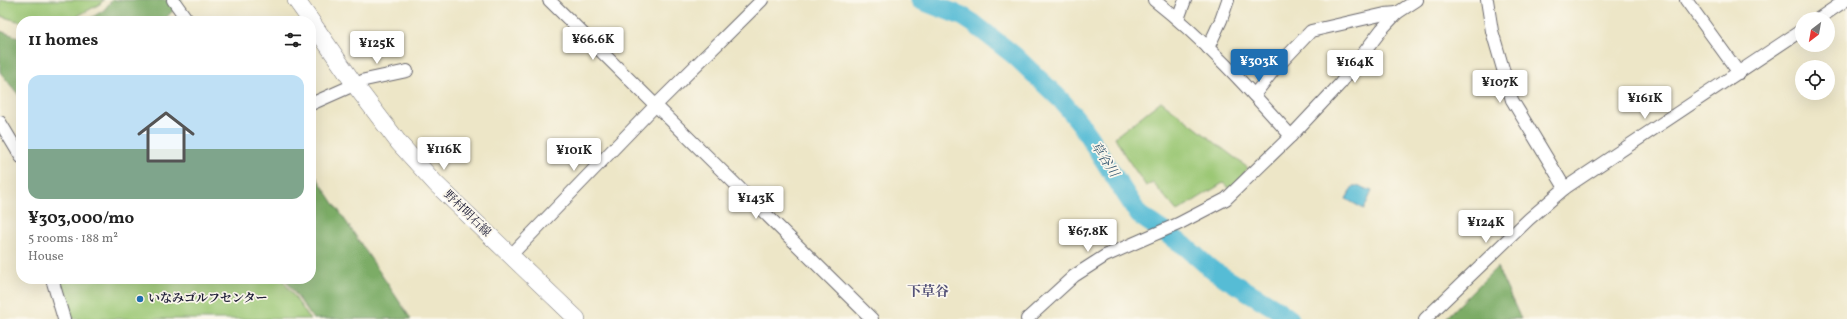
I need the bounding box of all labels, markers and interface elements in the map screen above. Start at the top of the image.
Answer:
north arrow [1795,12,1835,52]
map controls [1795,12,1835,100]
pin: ¥66.6K [560,27,626,61]
text: 11 homes [28,29,98,52]
icon: filters [282,29,304,51]
pin: ¥125K [349,31,405,65]
text: ¥66.6K [572,31,614,49]
text: ¥125K [359,35,395,53]
pin: ¥303K [1231,49,1287,83]
pin: ¥164K [1327,50,1383,84]
text: ¥303K [1240,53,1278,71]
text: ¥164K [1336,54,1374,72]
button: locate [1795,60,1835,100]
pin: ¥107K [1472,70,1528,104]
text: ¥107K [1481,74,1519,92]
pin: ¥161K [1617,86,1673,120]
text: ¥161K [1627,90,1663,108]
icon: home [130,101,202,173]
pin: ¥116K [416,137,472,171]
pin: ¥101K [546,138,602,172]
water label: 草谷川 [1086,139,1123,183]
text: ¥116K [426,141,462,159]
text: ¥101K [556,142,592,160]
pin: ¥143K [728,186,784,220]
street label: 野村明石線 [440,187,494,241]
text: ¥143K [738,190,774,208]
text: ¥303,000/mo [28,207,134,230]
pin: ¥124K [1458,210,1514,244]
text: ¥124K [1467,214,1505,232]
pin: ¥67.8K [1055,219,1121,253]
text: ¥67.8K [1068,223,1108,241]
text: 5 rooms · 188 m² [28,230,118,248]
text: House [28,248,64,266]
district label: 下草谷 [907,283,949,302]
place label: いなみゴルフセンター [148,291,267,307]
marker: いなみゴルフセンター [135,294,145,304]

